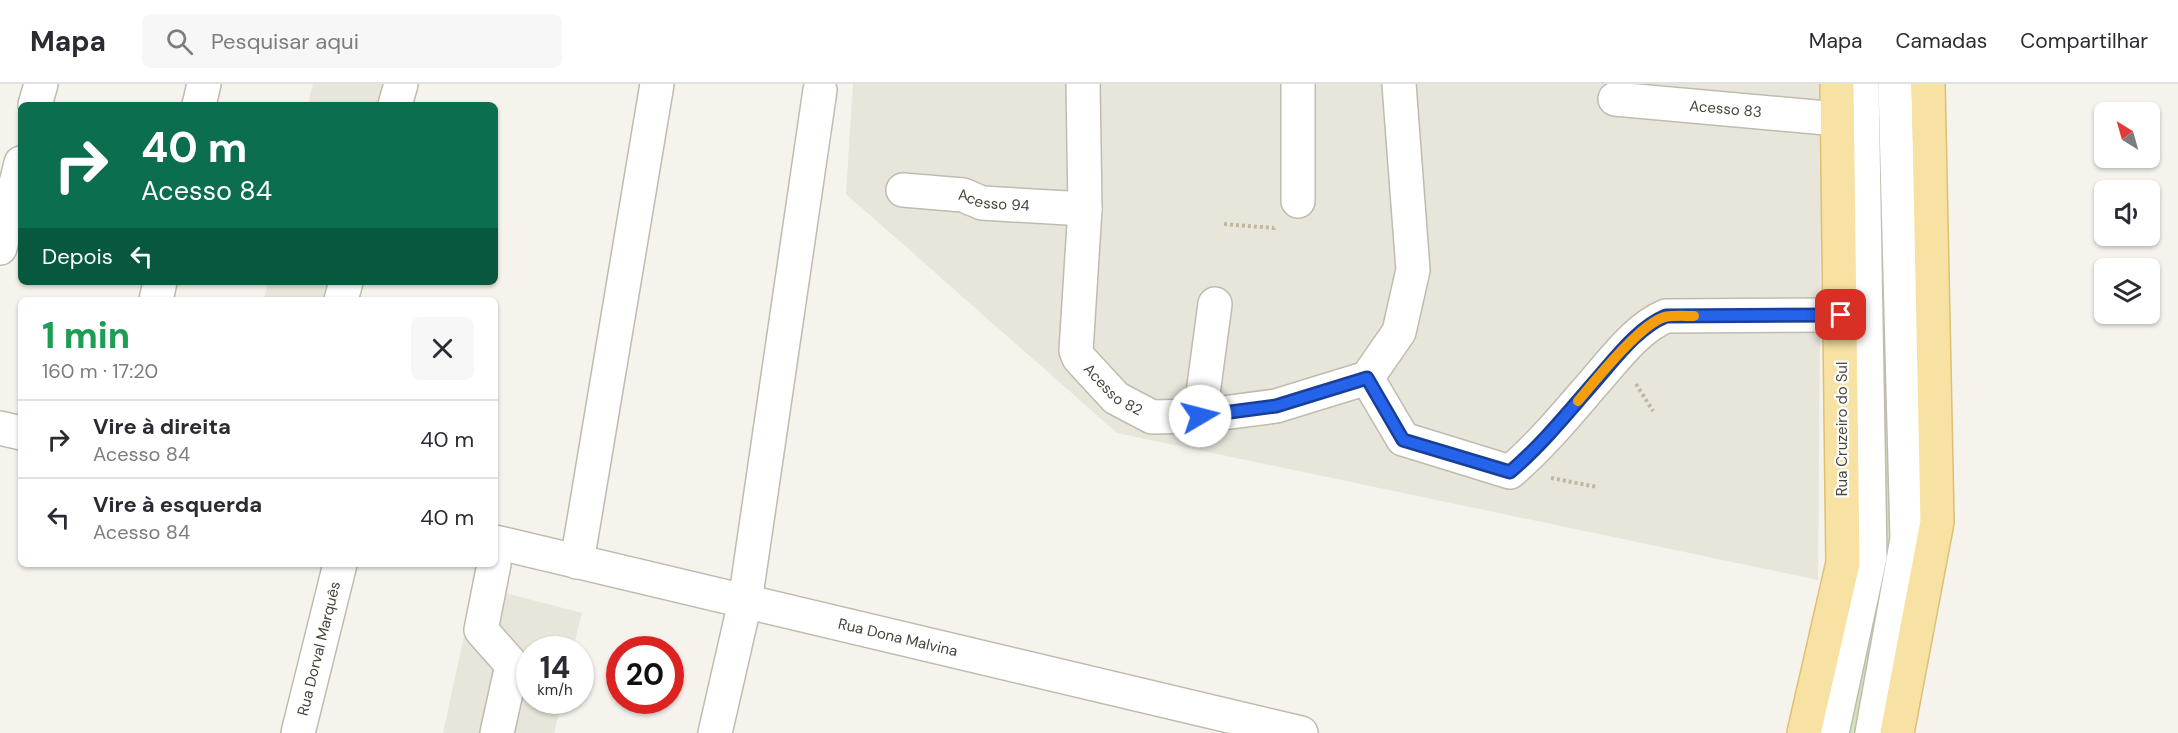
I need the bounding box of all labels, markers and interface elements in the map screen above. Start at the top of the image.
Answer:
search box [142,14,562,68]
text: Mapa [30,23,106,60]
icon: search [163,25,196,58]
text: Pesquisar aqui [211,27,359,56]
text: Mapa [1809,27,1862,55]
text: Camadas [1895,27,1987,55]
text: Compartilhar [2020,27,2148,55]
street label: Acesso 83 [1688,96,1763,122]
north arrow [2094,102,2160,168]
map controls [2094,102,2160,324]
text: 40 m [141,120,247,175]
icon: right [42,126,120,204]
text: Acesso 84 [141,173,272,208]
button: sound [2094,180,2160,246]
street label: Acesso 94 [957,185,1030,216]
icon: left [125,240,158,273]
text: Depois [42,242,113,271]
button: layers [2094,258,2160,324]
pin [1815,289,1866,340]
icon: arrive [1824,298,1857,331]
text: 1 min [42,312,130,359]
button: close [411,317,474,380]
text: 160 m · 17:20 [42,358,158,384]
street label: Acesso 82 [1079,359,1146,420]
street label: Rua Cruzeiro do Sul [1832,362,1852,496]
position arrow [1168,384,1232,448]
text: Vire à direita [93,412,231,441]
icon: right [42,423,75,456]
text: 40 m [420,425,474,454]
text: Acesso 84 [93,441,190,467]
text: Vire à esquerda [93,490,262,519]
icon: left [42,501,75,534]
text: 40 m [420,503,474,532]
text: Acesso 84 [93,519,190,545]
street label: Rua Dorval Marquês [293,579,345,718]
street label: Rua Dona Malvina [836,614,960,661]
speed limit sign: 20 [606,636,684,714]
text: 14 [540,648,570,687]
text: km/h [537,680,573,700]

